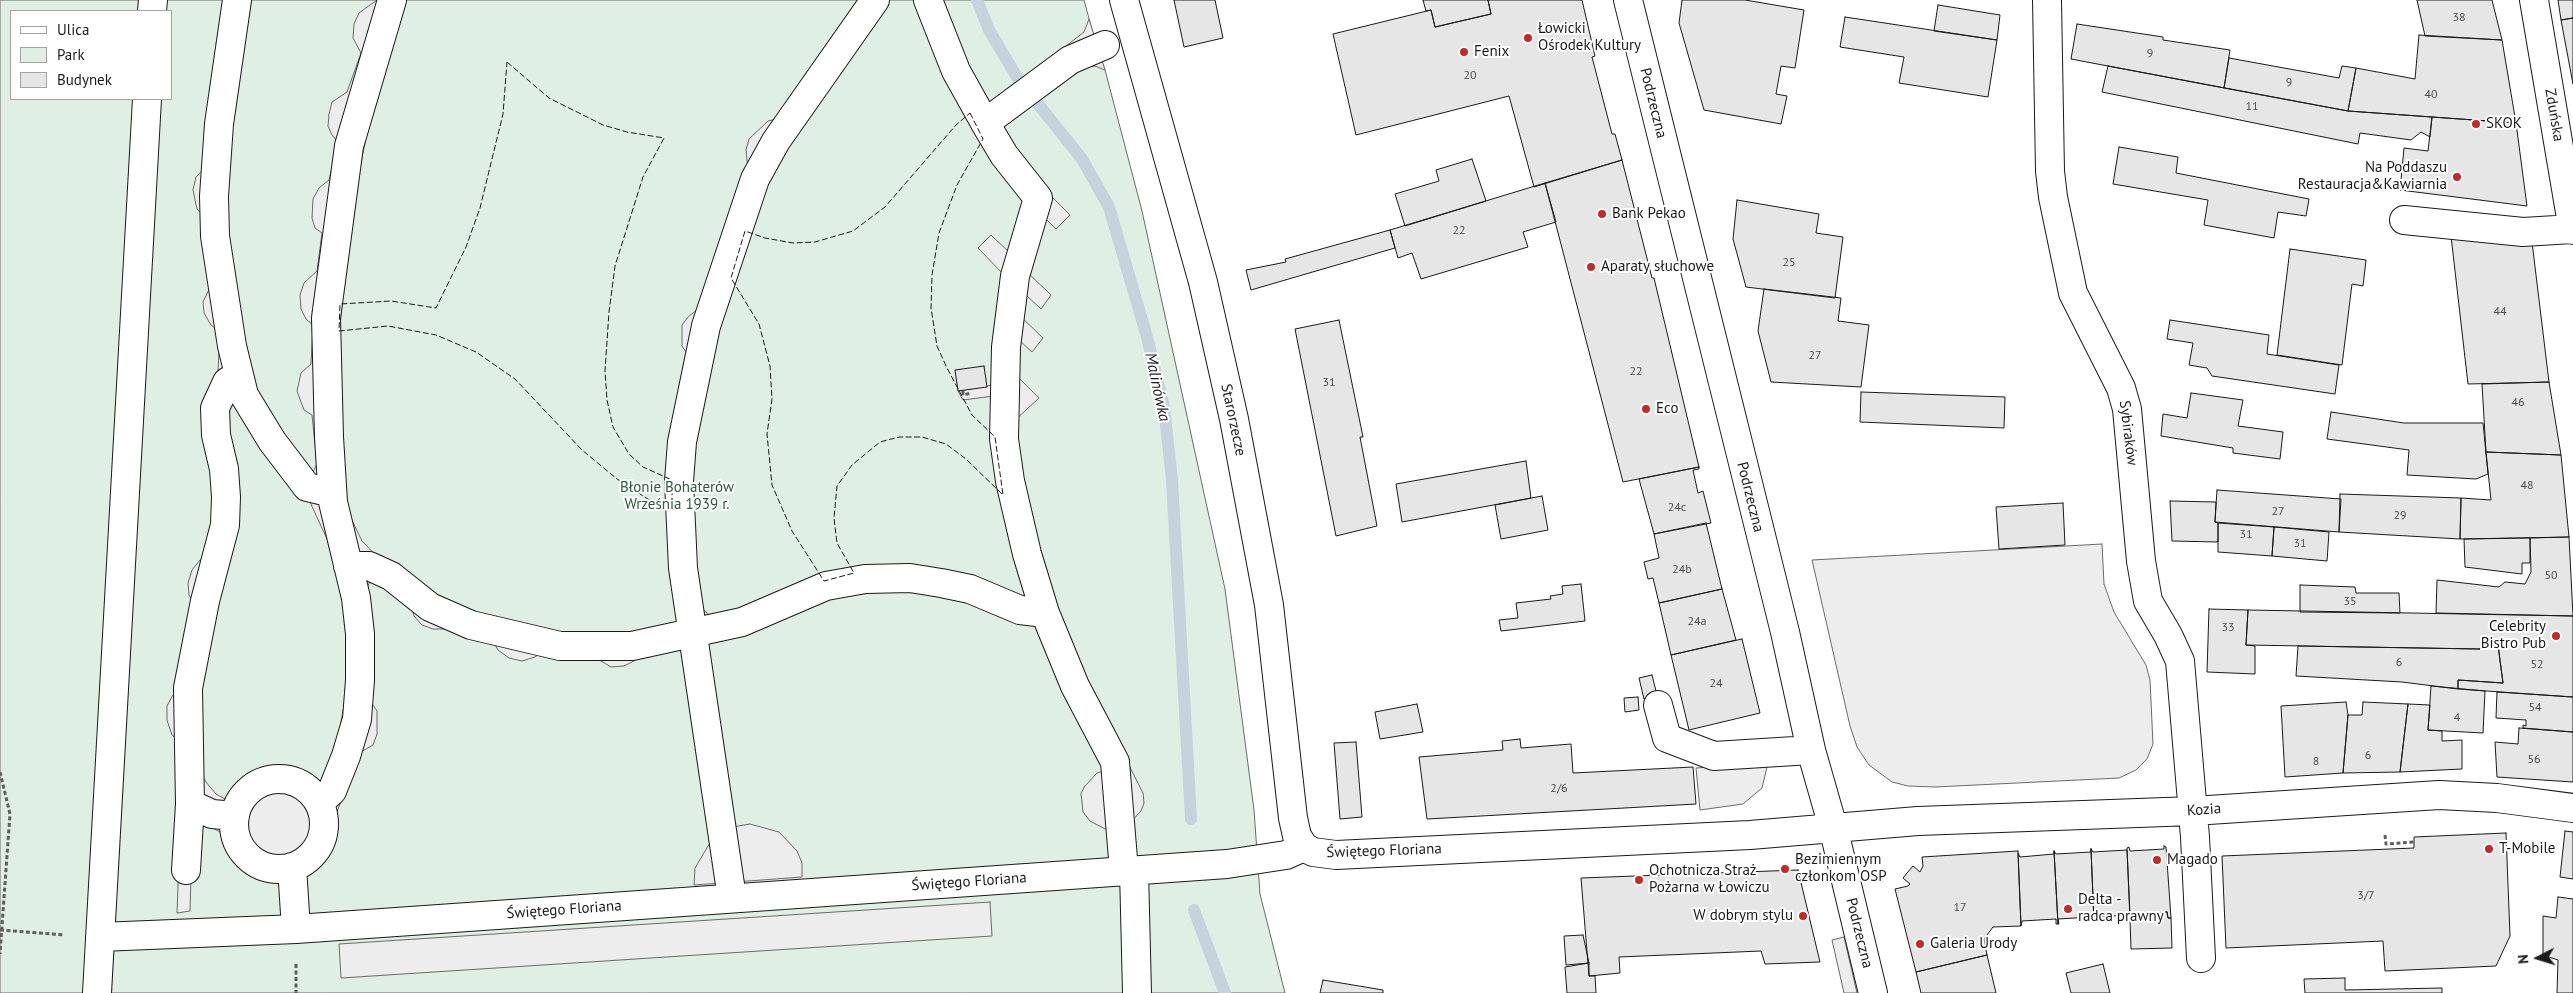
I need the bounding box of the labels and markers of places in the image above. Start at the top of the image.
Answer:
place label: Łowicki Ośrodek Kultury [1538,20,1641,55]
marker: Łowicki Ośrodek Kultury [1522,32,1534,44]
place label: Fenix [1474,43,1509,61]
marker: Fenix [1458,46,1470,58]
place label: SKOK [2486,115,2522,133]
marker: SKOK [2470,118,2482,130]
place label: Na Poddaszu Restauracja&Kawiarnia [2298,159,2447,194]
marker: Na Poddaszu Restauracja&Kawiarnia [2451,171,2463,183]
place label: Bank Pekao [1612,205,1686,223]
marker: Bank Pekao [1596,208,1608,220]
place label: Aparaty słuchowe [1601,258,1714,276]
marker: Aparaty słuchowe [1585,261,1597,273]
place label: Eco [1656,400,1678,418]
marker: Eco [1640,403,1652,415]
place label: Celebrity Bistro Pub [2481,618,2546,653]
marker: Celebrity Bistro Pub [2550,630,2562,642]
place label: T-Mobile [2499,840,2555,858]
marker: T-Mobile [2483,843,2495,855]
place label: Bezimiennym członkom OSP [1795,851,1887,886]
place label: Magado [2167,851,2218,869]
marker: Magado [2151,854,2163,866]
place label: Ochotnicza Straż Pożarna w Łowiczu [1649,862,1770,897]
marker: Bezimiennym członkom OSP [1779,863,1791,875]
marker: Ochotnicza Straż Pożarna w Łowiczu [1633,874,1645,886]
place label: Delta - radca prawny [2078,891,2164,926]
marker: Delta - radca prawny [2062,903,2074,915]
place label: W dobrym stylu [1693,907,1793,925]
marker: W dobrym stylu [1797,910,1809,922]
place label: Galeria Urody [1930,935,2017,953]
marker: Galeria Urody [1914,938,1926,950]

